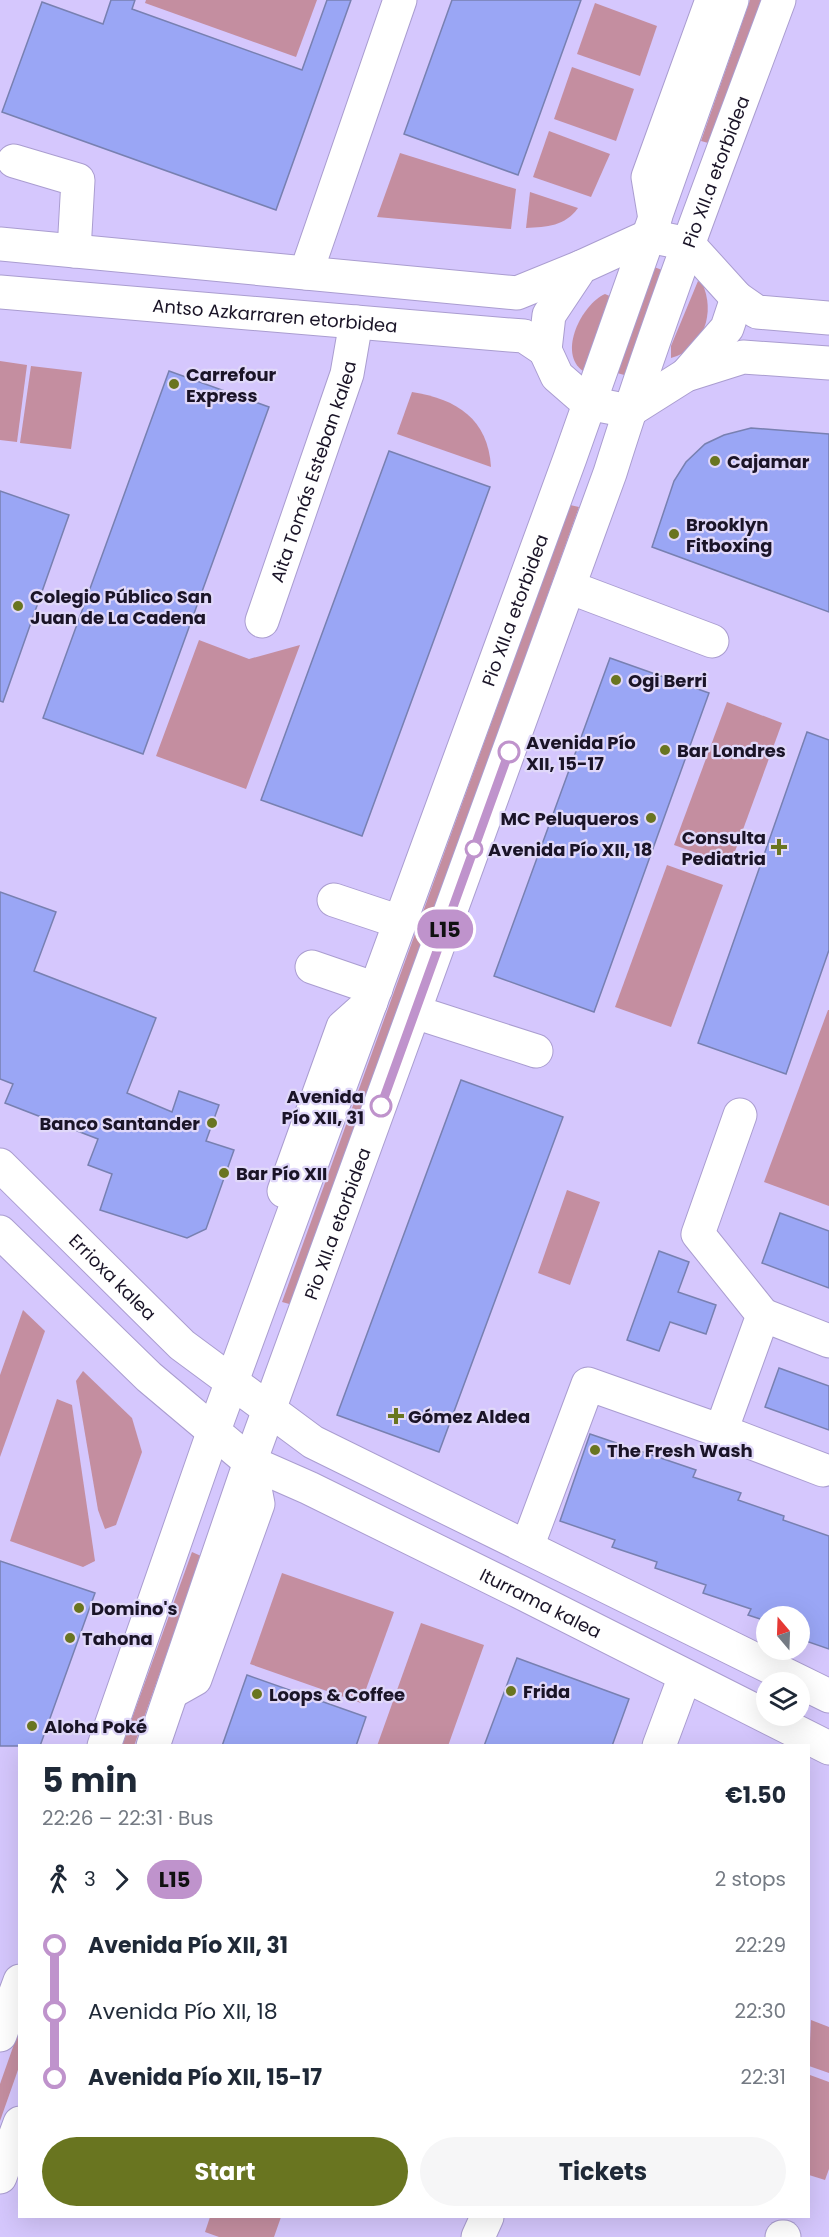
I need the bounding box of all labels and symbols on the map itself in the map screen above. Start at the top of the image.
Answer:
street label: Pio XII.a etorbidea [676,92,755,251]
street label: Antso Azkarraren etorbidea [152,292,399,338]
street label: Aita Tomás Esteban kalea [264,359,362,586]
place label: Carrefour Express [186,362,277,408]
marker: Carrefour Express [167,377,181,391]
place label: Cajamar [727,449,810,474]
marker: Cajamar [708,454,722,468]
place label: Brooklyn Fitboxing [686,512,772,558]
marker: Brooklyn Fitboxing [667,527,681,541]
street label: Pio XII.a etorbidea [475,530,554,689]
place label: Colegio Público San Juan de La Cadena [30,584,212,630]
marker: Colegio Público San Juan de La Cadena [11,599,25,613]
place label: Ogi Berri [628,668,707,693]
marker: Ogi Berri [609,673,623,687]
place label: Avenida Pío XII, 15-17 [526,730,636,776]
place label: Bar Londres [677,738,786,763]
marker: Avenida Pío XII, 15-17 [498,741,520,763]
marker: Bar Londres [658,743,672,757]
place label: MC Peluqueros [501,806,639,831]
marker: MC Peluqueros [644,811,658,825]
place label: Consulta Pediatria [681,825,766,871]
place label: Avenida Pío XII, 18 [488,837,653,862]
marker: Consulta Pediatria [770,838,788,856]
marker: Avenida Pío XII, 18 [465,840,483,858]
line badge: L15 [410,910,480,948]
place label: Avenida Pío XII, 31 [282,1084,364,1130]
marker: Avenida Pío XII, 31 [370,1095,392,1117]
place label: Banco Santander [40,1111,200,1136]
marker: Banco Santander [205,1116,219,1130]
street label: Pio XII.a etorbidea [298,1144,376,1303]
place label: Bar Pío XII [236,1161,327,1186]
marker: Bar Pío XII [217,1166,231,1180]
street label: Errioxa kalea [64,1228,162,1326]
place label: Gómez Aldea [408,1404,530,1429]
marker: Gómez Aldea [389,1409,403,1423]
place label: The Fresh Wash [607,1438,753,1463]
marker: The Fresh Wash [588,1443,602,1457]
street label: Iturrama kalea [476,1562,606,1644]
place label: Domino's [91,1596,178,1621]
marker: Domino's [72,1601,86,1615]
north arrow [756,1606,810,1660]
place label: Tahona [82,1626,153,1651]
marker: Tahona [63,1631,77,1645]
place label: Frida [523,1679,570,1704]
place label: Loops & Coffee [269,1682,405,1707]
marker: Frida [504,1684,518,1698]
marker: Loops & Coffee [250,1687,264,1701]
place label: Aloha Poké [44,1714,147,1739]
marker: Aloha Poké [25,1719,39,1733]

